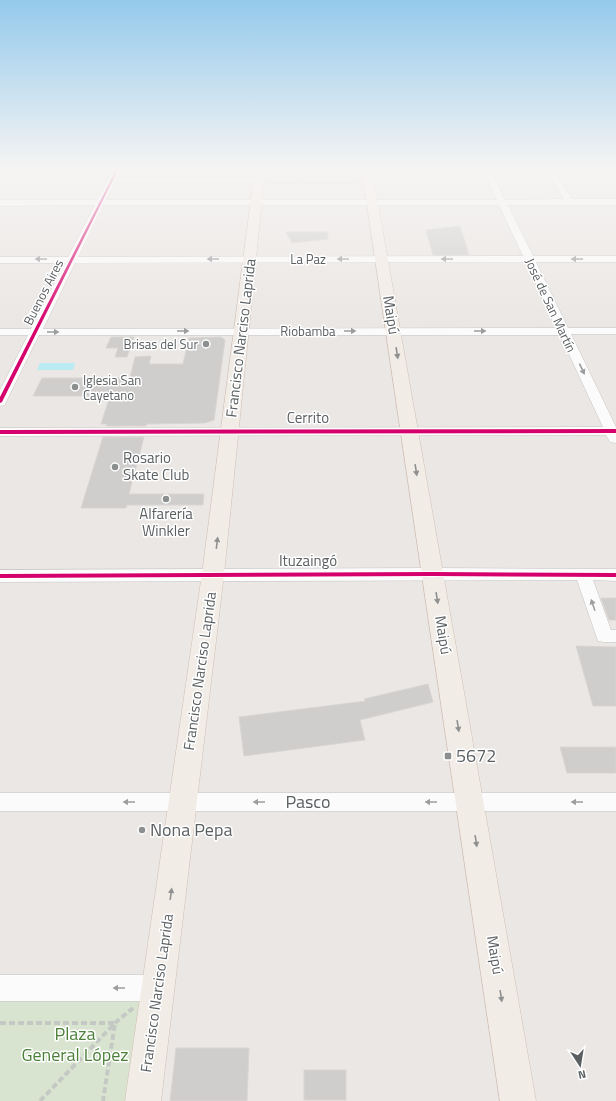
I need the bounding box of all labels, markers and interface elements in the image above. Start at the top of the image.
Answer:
street label: La Paz [290,249,326,269]
street label: Buenos Aires [18,255,68,329]
street label: José de San Martín [520,255,582,355]
one-way arrow [35,256,47,263]
one-way arrow [206,256,219,262]
one-way arrow [336,256,349,262]
one-way arrow [440,256,453,262]
one-way arrow [570,256,583,262]
street label: Francisco Narciso Laprida [219,257,262,419]
street label: Maipú [377,294,406,336]
street label: Riobamba [280,321,336,341]
one-way arrow [177,328,190,334]
one-way arrow [344,328,357,334]
one-way arrow [474,328,487,334]
one-way arrow [47,329,60,335]
place label: Brisas del Sur [123,334,198,354]
marker: Brisas del Sur [201,339,211,349]
one-way arrow [394,347,400,359]
one-way arrow [579,363,585,375]
place label: Iglesia San Cayetano [83,370,141,405]
marker: Iglesia San Cayetano [70,382,80,392]
street label: Cerrito [287,406,329,429]
place label: Rosario Skate Club [123,446,190,486]
marker: Rosario Skate Club [110,462,120,472]
one-way arrow [413,463,419,476]
marker: Alfarería Winkler [161,494,171,504]
place label: Alfarería Winkler [139,502,193,542]
one-way arrow [214,537,220,549]
street label: Ituzaingó [279,549,337,572]
street label: Francisco Narciso Laprida [177,590,222,752]
one-way arrow [434,592,440,604]
one-way arrow [590,599,596,611]
street label: Maipú [429,614,458,656]
one-way arrow [455,720,461,732]
place label: 5672 [456,742,496,769]
marker: 5672 [443,751,453,761]
street label: Pasco [285,788,331,815]
one-way arrow [122,799,135,805]
one-way arrow [252,799,265,805]
one-way arrow [424,799,437,805]
one-way arrow [570,799,583,805]
place label: Nona Pepa [150,816,232,843]
marker: Nona Pepa [137,825,147,835]
one-way arrow [473,834,479,847]
one-way arrow [167,887,174,900]
street label: Francisco Narciso Laprida [134,912,179,1074]
street label: Maipú [481,934,510,976]
one-way arrow [112,985,125,991]
one-way arrow [499,990,505,1003]
park label: Plaza General López [21,1020,129,1068]
north arrow [560,1045,600,1085]
text: N [577,1066,587,1083]

